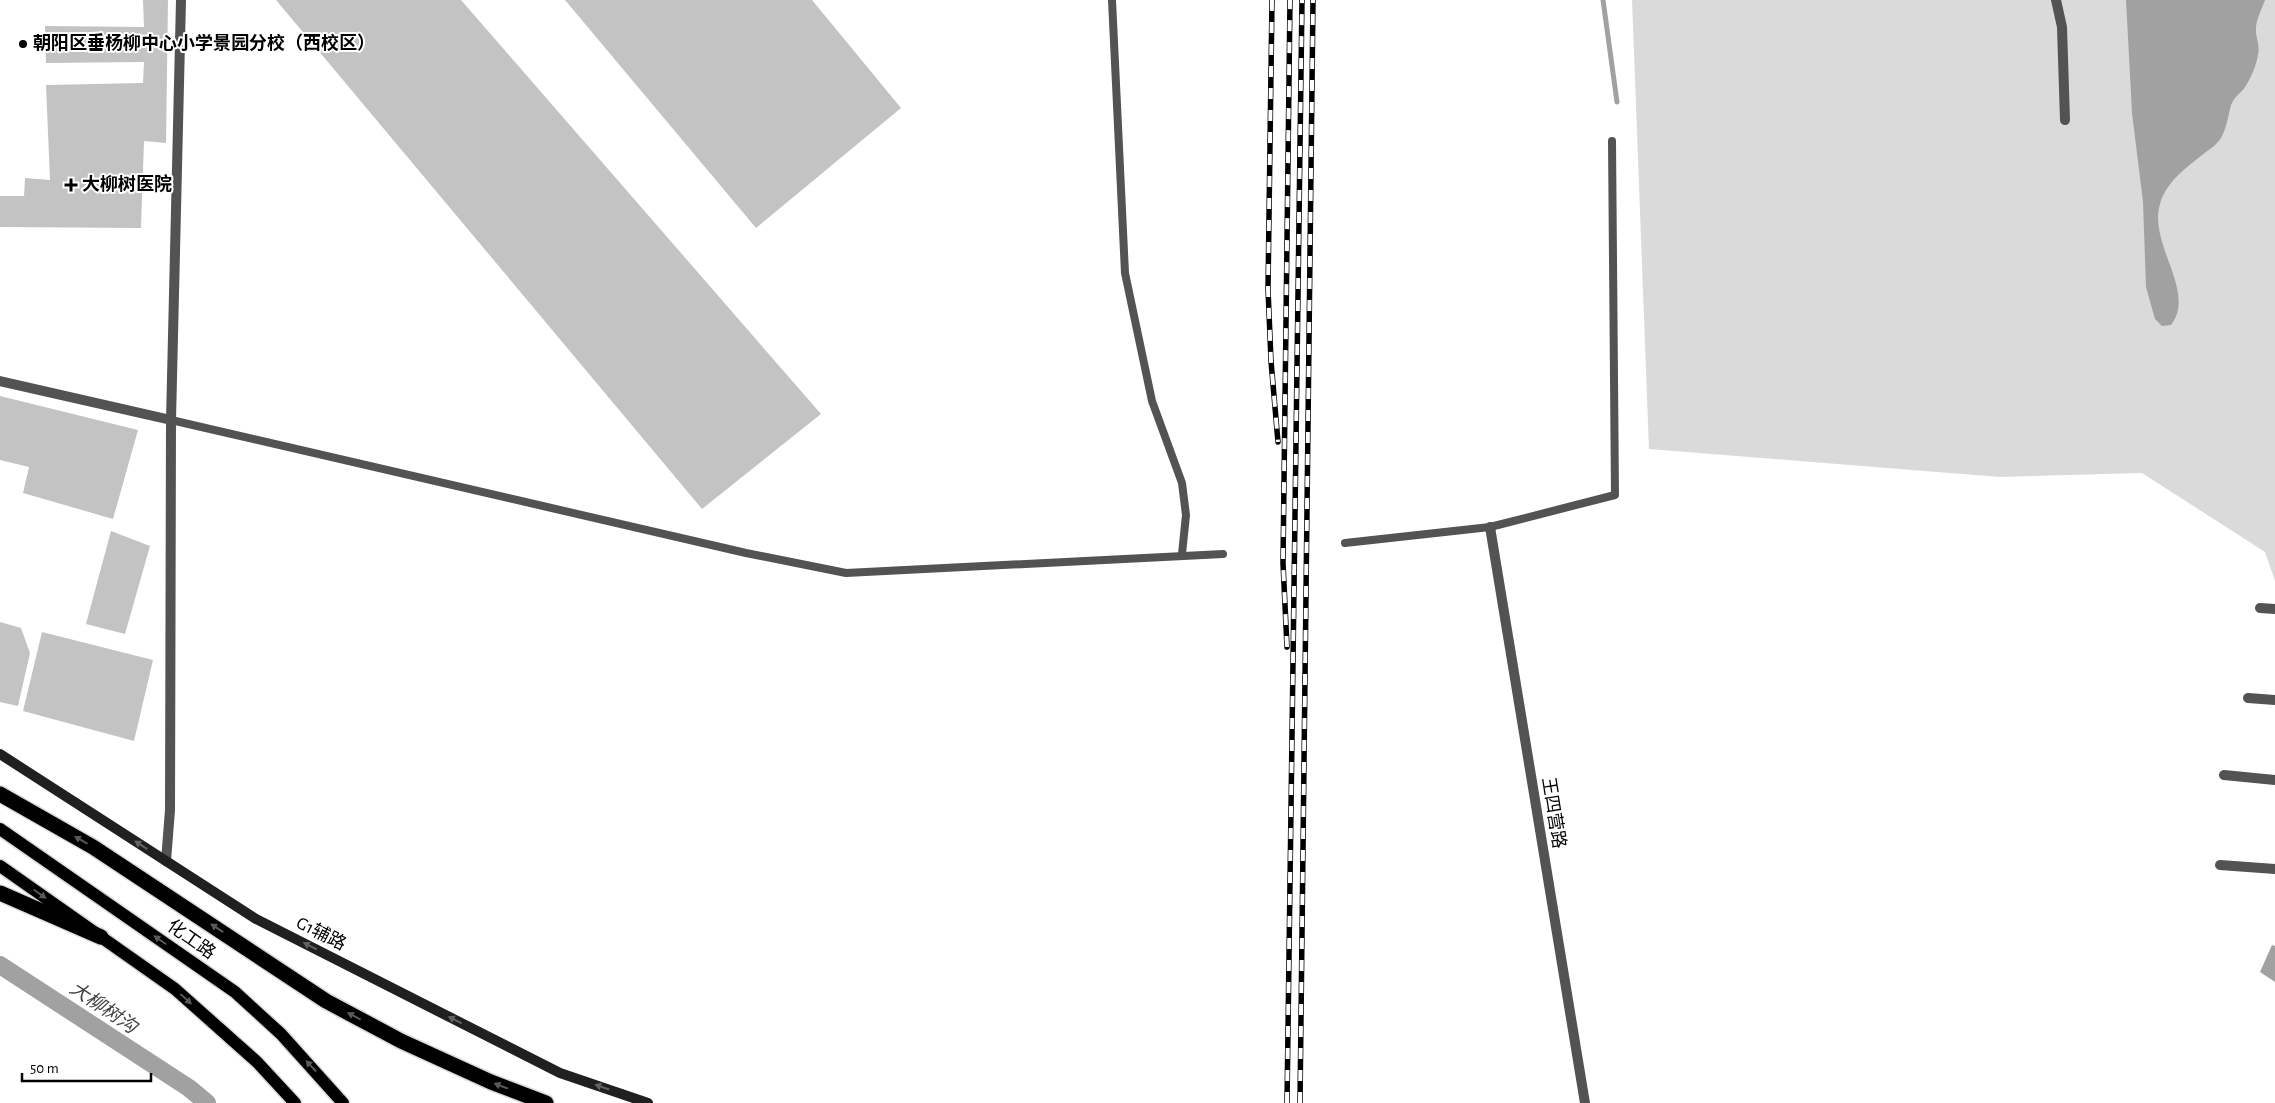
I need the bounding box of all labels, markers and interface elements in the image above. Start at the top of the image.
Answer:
place label: 朝阳区垂杨柳中心小学景园分校（西校区） [33,33,375,53]
marker: 朝阳区垂杨柳中心小学景园分校（西校区） [17,38,29,50]
place label: 大柳树医院 [82,174,172,194]
marker: 大柳树医院 [64,178,78,192]
street label: 王四营路 [1538,776,1569,850]
one-way arrow [74,836,87,845]
one-way arrow [134,840,147,849]
one-way arrow [33,889,47,899]
street label: G1辅路 [293,912,350,954]
street label: 化工路 [164,916,219,963]
one-way arrow [211,923,224,933]
one-way arrow [154,935,167,945]
one-way arrow [303,942,317,950]
water label: 大柳树沟 [66,978,142,1038]
one-way arrow [180,993,192,1005]
one-way arrow [348,1011,361,1020]
one-way arrow [448,1016,462,1024]
scale bar [22,1050,151,1082]
text: 50 m [30,1061,59,1076]
one-way arrow [305,1061,317,1073]
one-way arrow [493,1082,508,1089]
one-way arrow [594,1083,609,1091]

